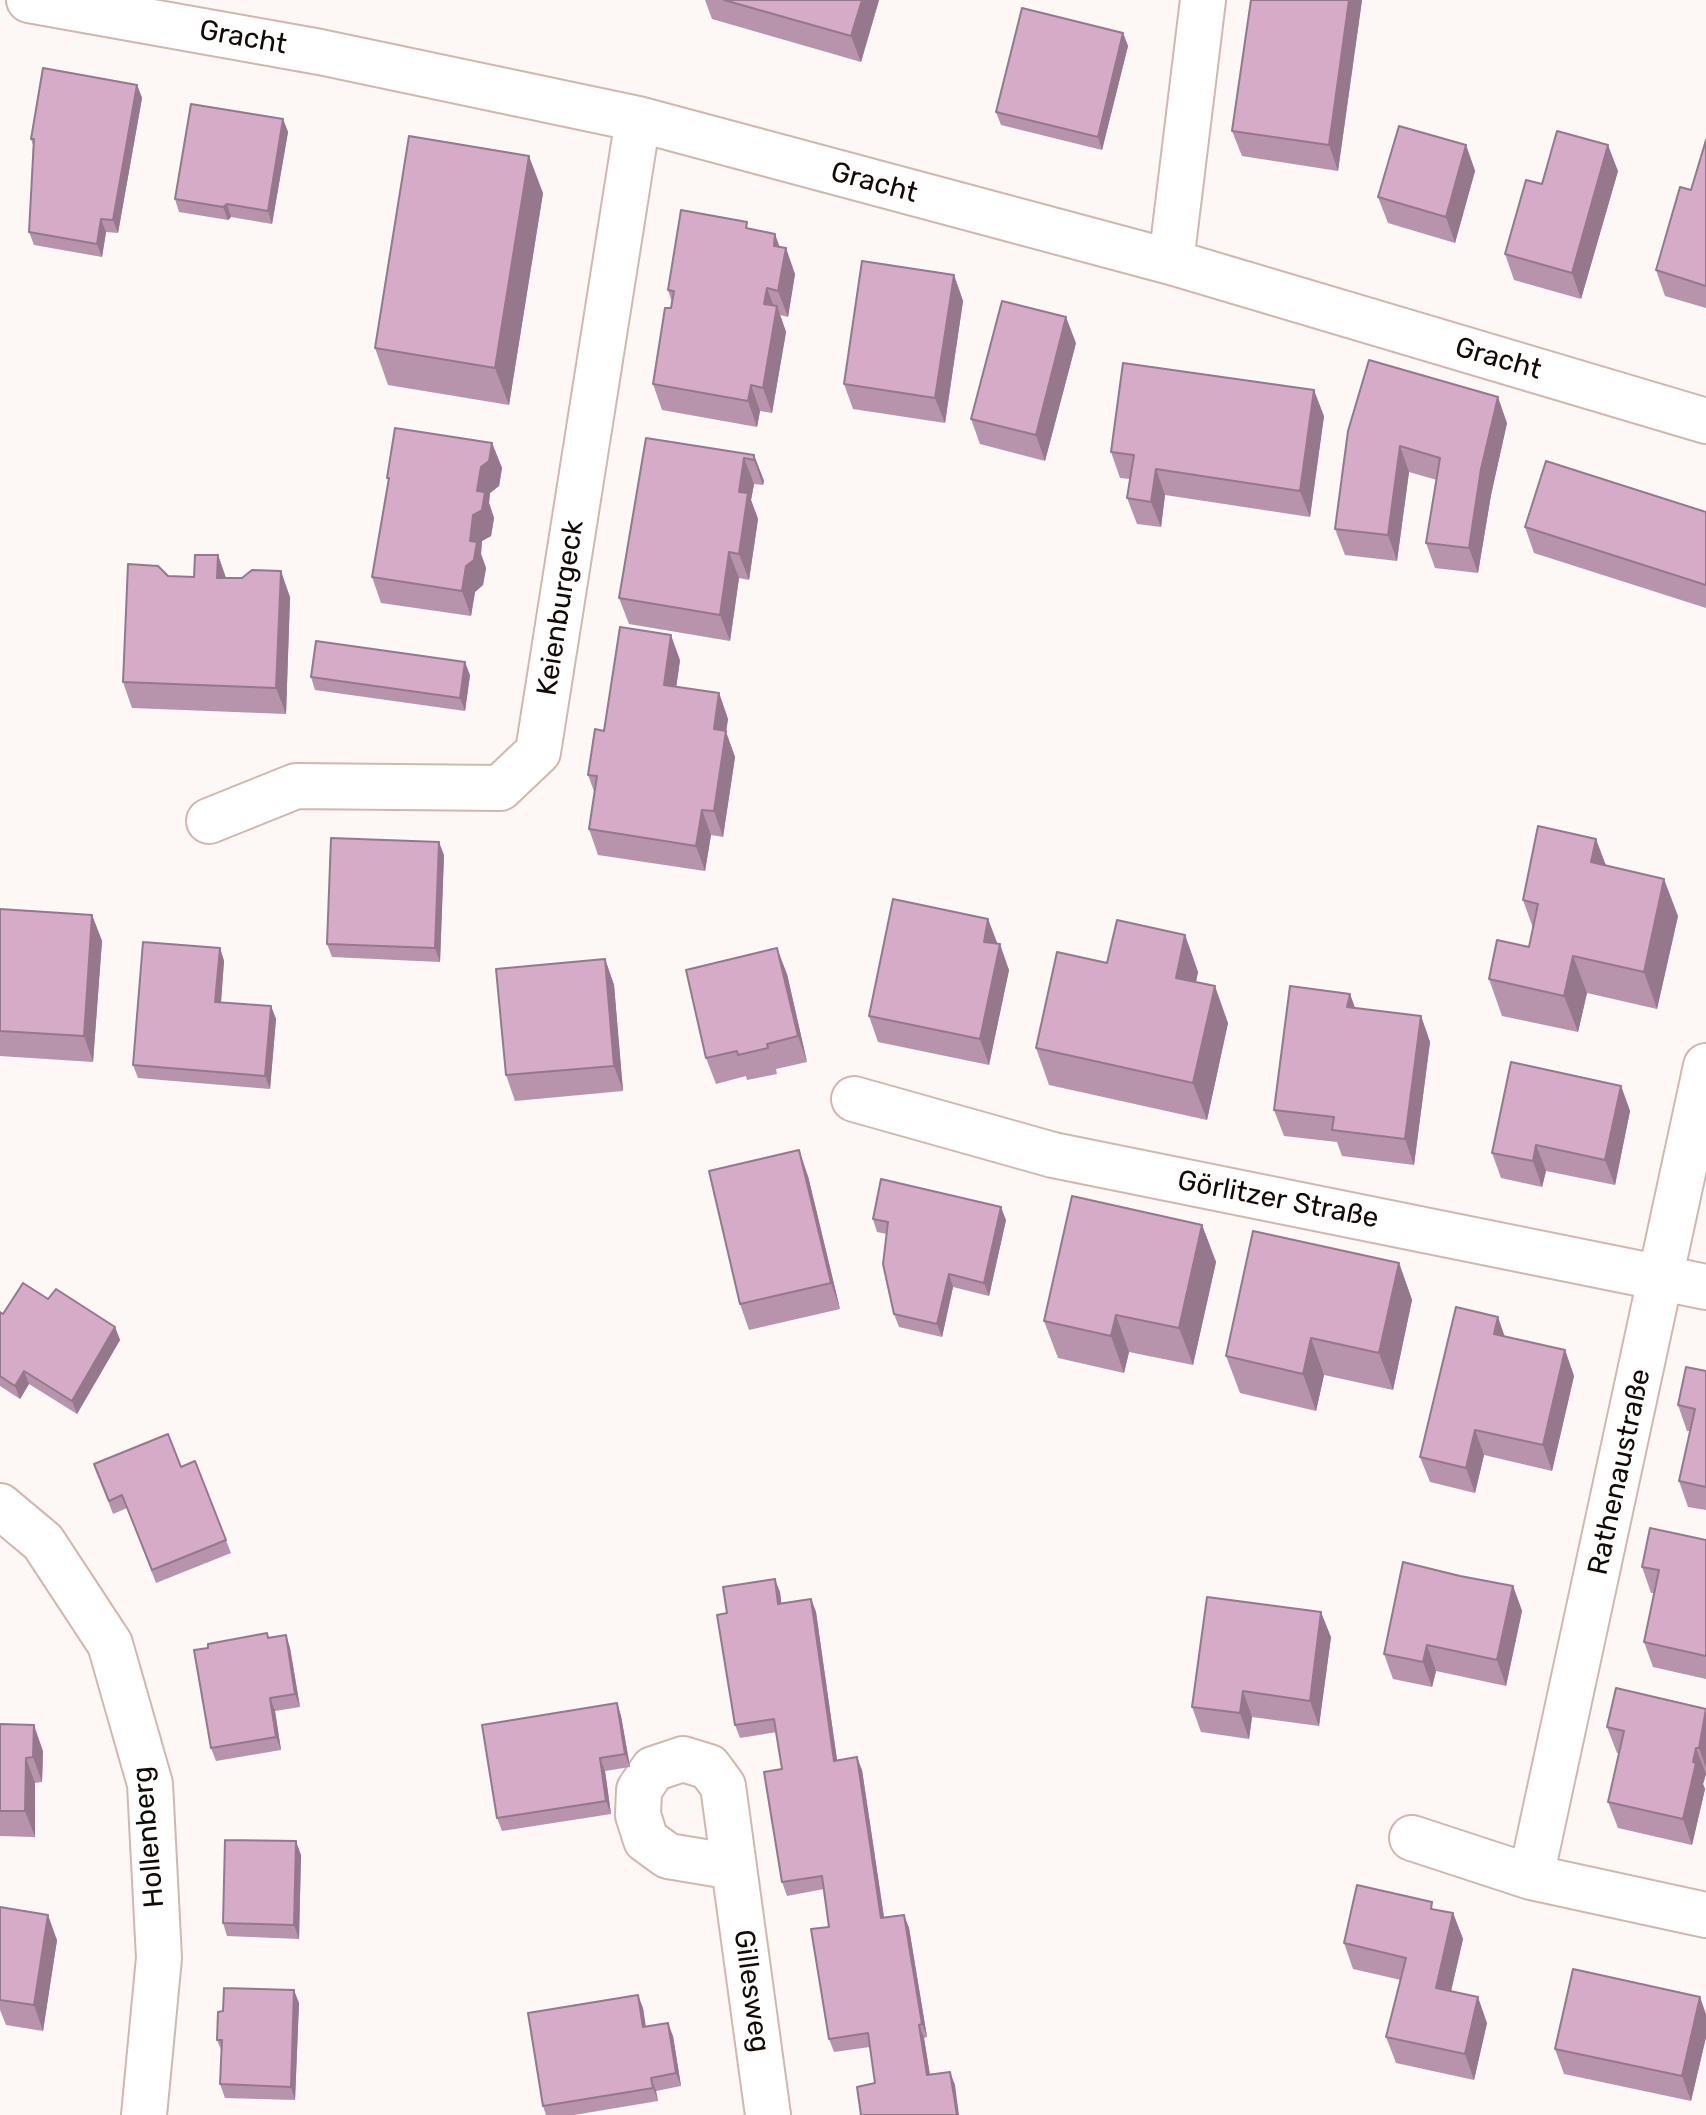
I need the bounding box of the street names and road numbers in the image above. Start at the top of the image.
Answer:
street label: Gracht [197,14,289,62]
street label: Gracht [827,155,921,211]
street label: Gracht [1451,331,1545,387]
street label: Keienburgeck [531,518,591,698]
street label: Görlitzer Straße [1175,1164,1381,1236]
street label: Rathenaustraße [1582,1366,1658,1578]
street label: Hollenberg [126,1765,172,1909]
street label: Gillesweg [726,1928,776,2054]

